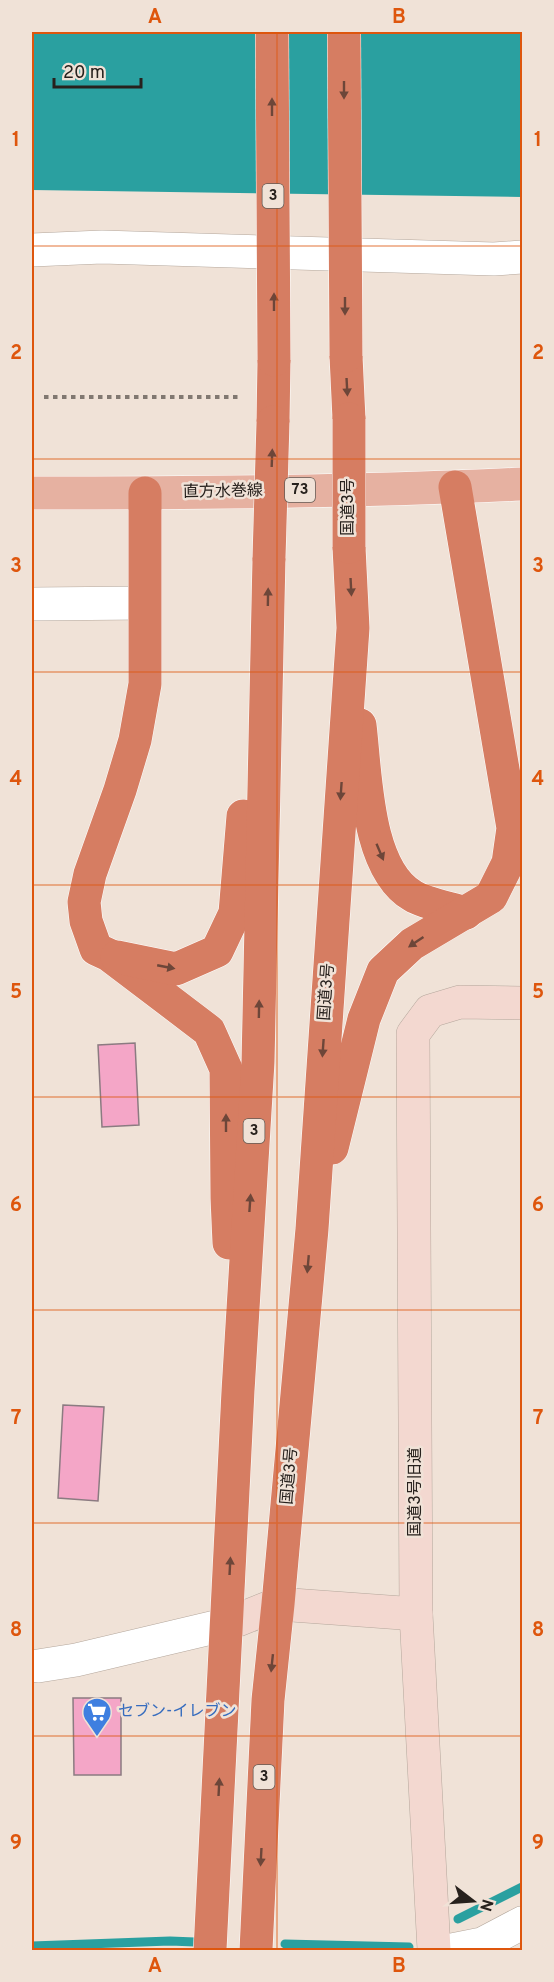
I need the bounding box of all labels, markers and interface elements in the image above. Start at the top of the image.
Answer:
text: A [148,5,162,31]
text: B [392,5,406,31]
scale bar [54,51,141,89]
text: 20 m [63,62,105,85]
one-way arrow [339,80,349,99]
one-way arrow [267,97,277,116]
text: 1 [12,128,20,154]
text: 1 [534,128,542,154]
road number: 3 [262,184,284,208]
one-way arrow [269,292,279,311]
one-way arrow [341,296,350,315]
text: 2 [10,341,22,367]
text: 2 [532,341,544,367]
one-way arrow [343,378,352,397]
one-way arrow [267,448,276,467]
road number: 73 [285,478,315,502]
street label: 国道3号 [339,478,359,536]
street label: 直方水巻線 [183,481,263,503]
text: 3 [10,554,22,580]
text: 3 [532,554,544,580]
one-way arrow [347,578,356,597]
one-way arrow [263,588,273,607]
text: 4 [10,767,22,793]
text: 4 [532,767,544,793]
one-way arrow [336,781,346,800]
one-way arrow [376,843,385,861]
one-way arrow [407,937,424,948]
one-way arrow [157,963,176,972]
street label: 国道3号 [315,963,339,1021]
text: 5 [10,980,22,1006]
text: 5 [532,980,544,1006]
one-way arrow [255,999,264,1018]
one-way arrow [319,1039,328,1058]
one-way arrow [221,1114,231,1133]
road number: 3 [244,1119,264,1143]
text: 6 [10,1193,22,1219]
text: 6 [532,1193,544,1219]
one-way arrow [245,1194,254,1213]
one-way arrow [304,1254,313,1273]
text: 7 [11,1406,21,1432]
text: 7 [533,1406,543,1432]
street label: 国道3号 [278,1446,302,1506]
street label: 国道3号旧道 [406,1447,426,1537]
one-way arrow [226,1556,235,1575]
text: 8 [10,1618,22,1644]
text: 8 [532,1618,544,1644]
one-way arrow [267,1653,277,1672]
supermarket icon: セブン-イレブン [81,1696,113,1738]
place label: セブン-イレブン [118,1702,236,1722]
road number: 3 [254,1765,274,1789]
one-way arrow [214,1778,223,1797]
text: 9 [10,1831,22,1857]
text: 9 [532,1831,544,1857]
one-way arrow [256,1848,265,1867]
north arrow [443,1871,503,1931]
text: N [474,1896,497,1913]
text: A [148,1954,162,1980]
text: B [392,1954,406,1980]

